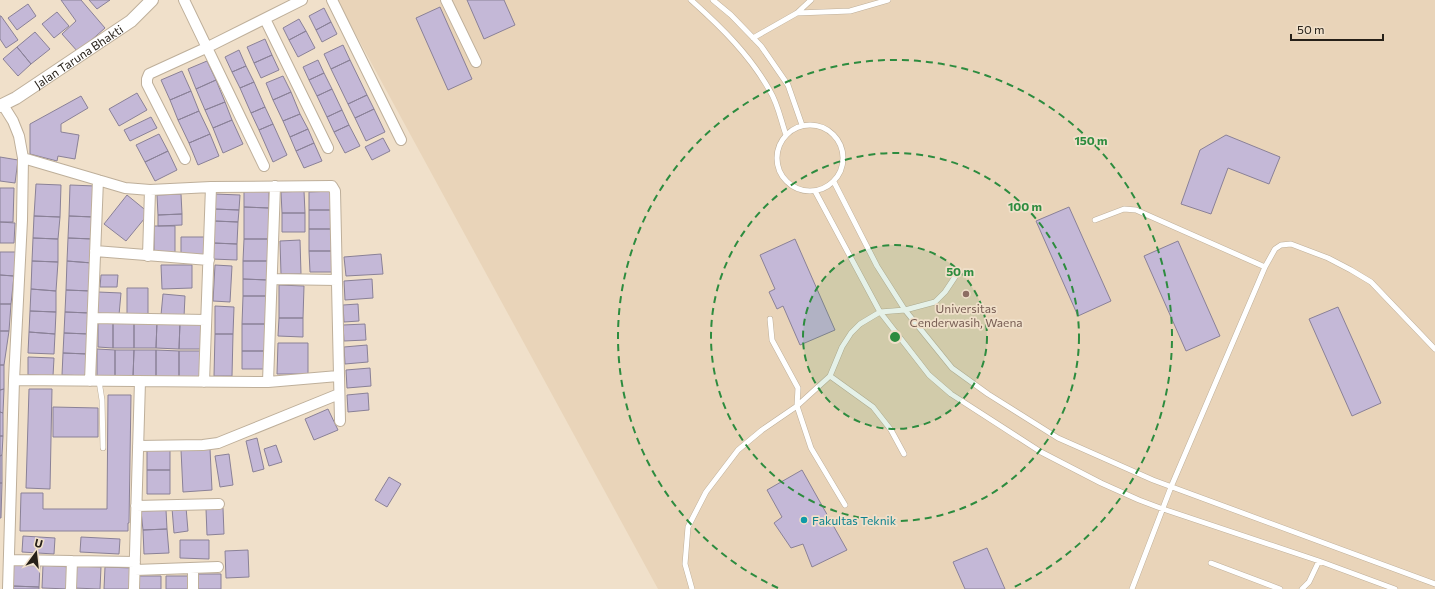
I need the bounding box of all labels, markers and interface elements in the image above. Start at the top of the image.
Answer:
scale bar [1291,16,1383,42]
street label: Jalan Taruna Bhakti [31,22,125,92]
text: 50 m [1297,22,1325,36]
text: 150 m [1074,133,1108,147]
text: 100 m [1008,199,1042,213]
text: 50 m [946,264,974,278]
marker: Universitas Cenderwasih, Waena [961,289,971,299]
place label: Universitas Cenderwasih, Waena [909,301,1023,329]
centre of rings [888,330,902,344]
place label: Fakultas Teknik [812,513,897,527]
marker: Fakultas Teknik [799,515,809,525]
north arrow [16,533,56,573]
text: U [33,536,44,550]

